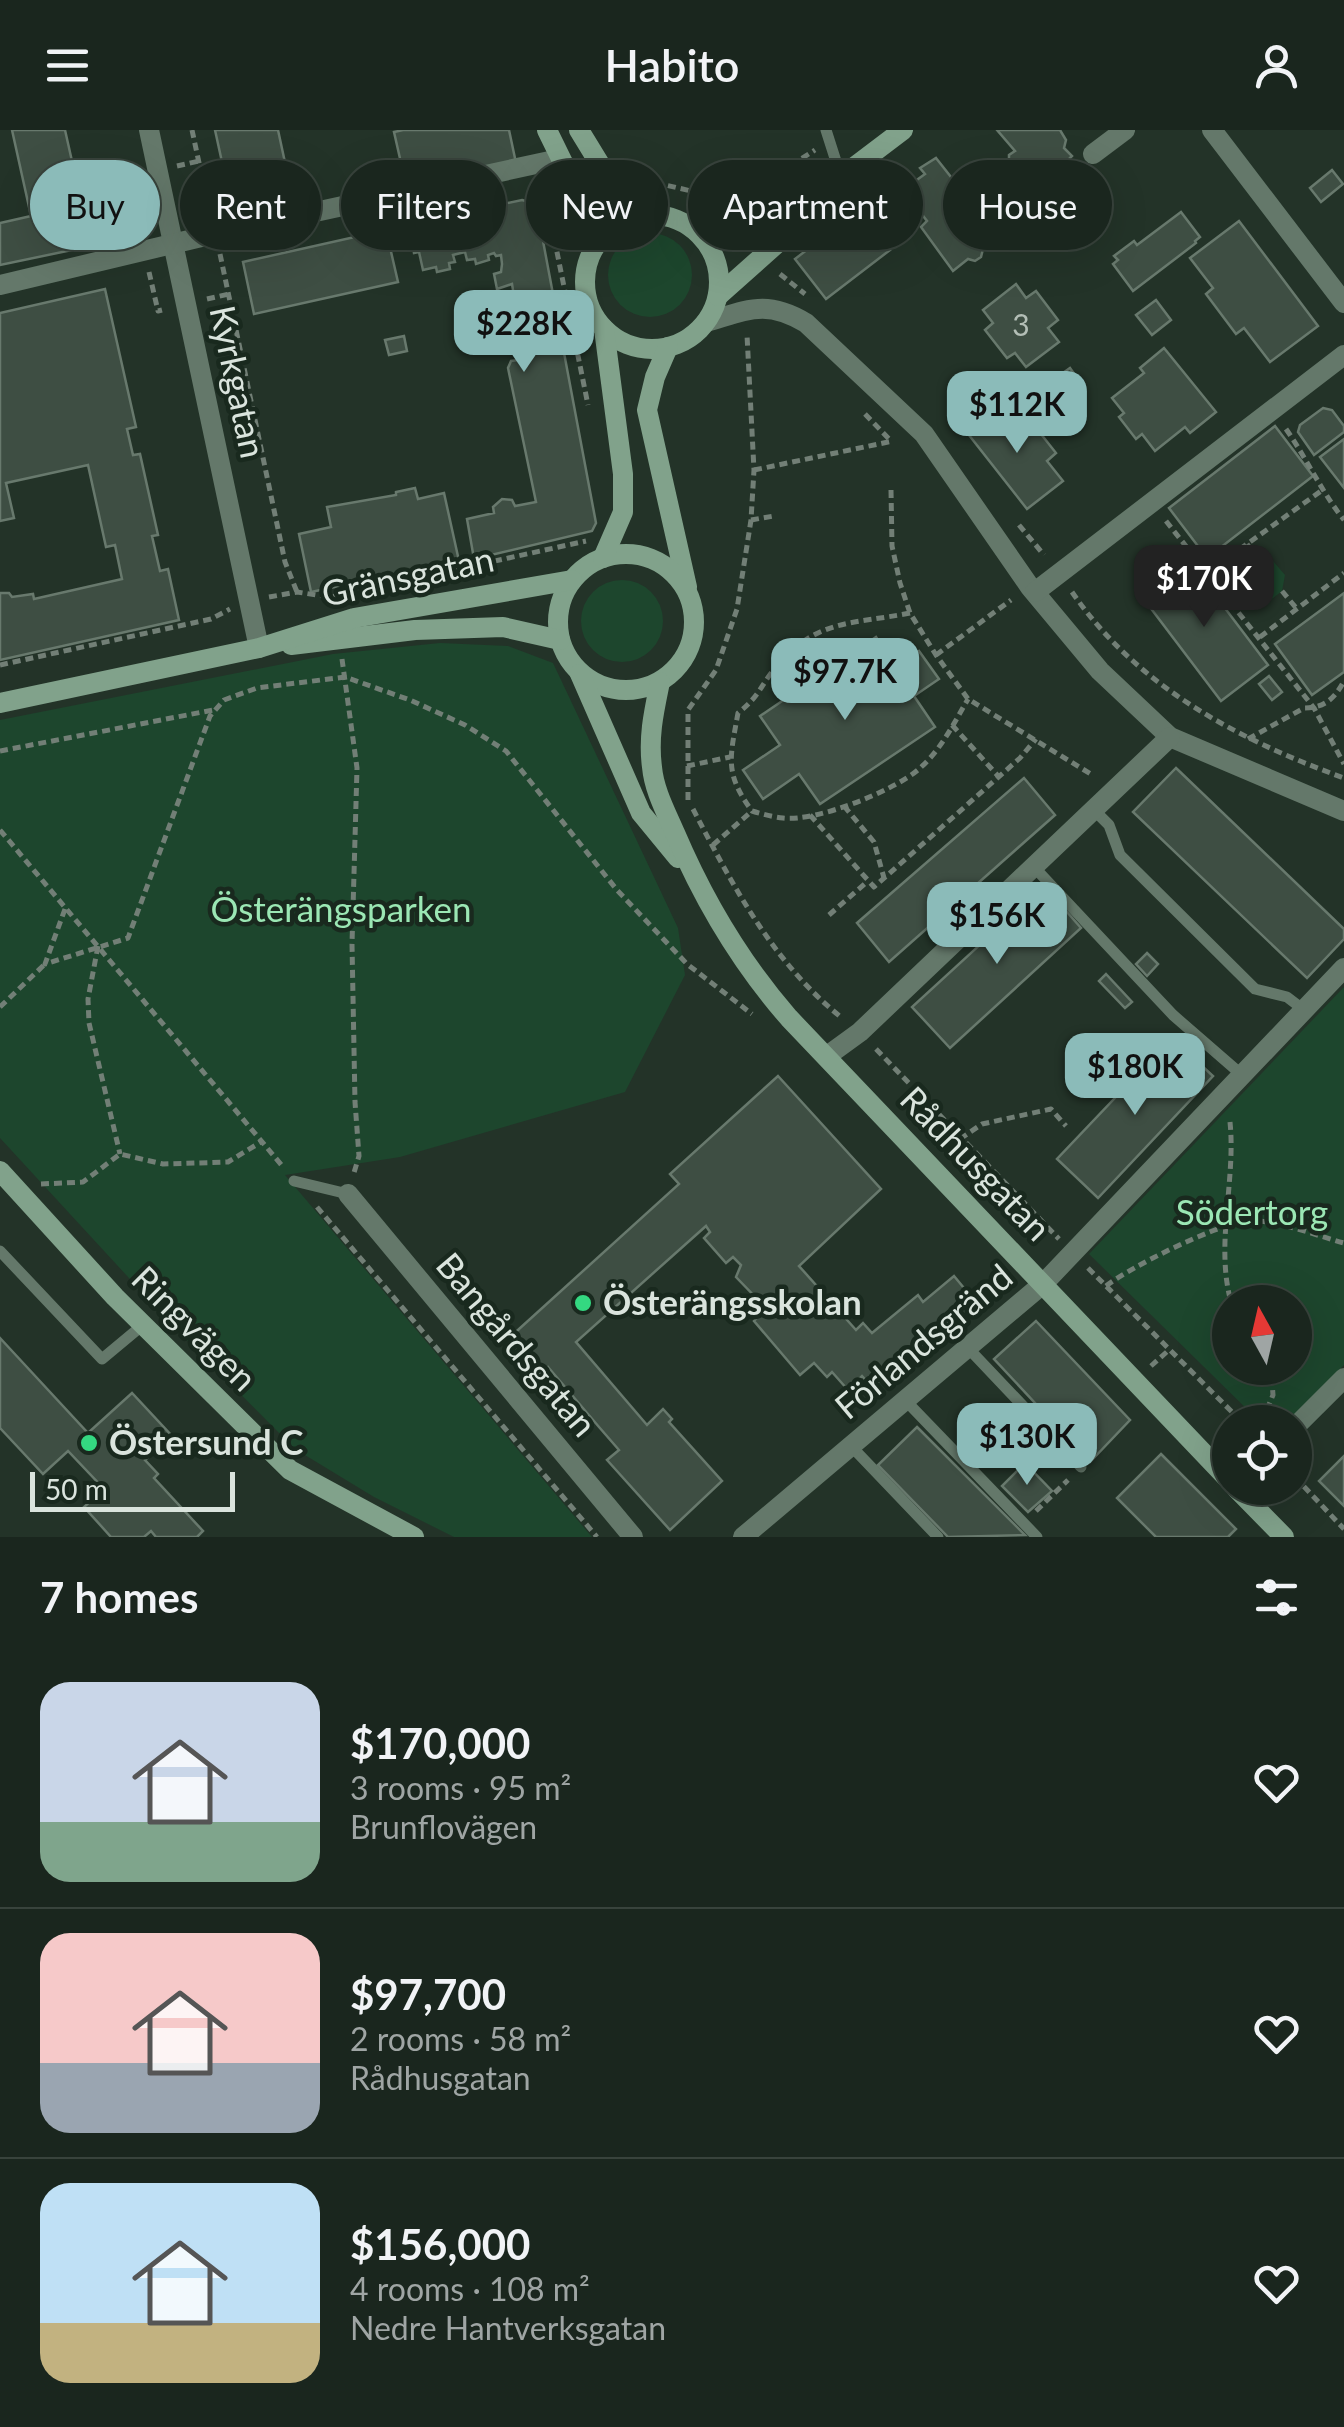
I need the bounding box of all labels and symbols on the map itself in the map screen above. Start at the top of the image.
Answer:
pin: $228K [454,290,594,375]
street label: Kyrkgatan [202,302,276,462]
house number: 3 [1012,306,1030,342]
pin: $112K [947,371,1087,456]
street label: Gränsgatan [318,536,497,614]
pin: $170K [1134,545,1274,630]
pin: $97.7K [764,638,926,723]
pin: $156K [927,882,1067,967]
park label: Österängsparken [210,887,472,929]
pin: $180K [1065,1033,1205,1118]
street label: Rådhusgatan [893,1077,1060,1248]
park label: Södertorg [1176,1190,1328,1232]
street label: Bangårdsgatan [429,1243,606,1444]
street label: Förlandsgränd [826,1254,1020,1427]
street label: Ringvägen [124,1257,266,1399]
place label: Österängsskolan [603,1280,862,1322]
north arrow [1212,1285,1312,1385]
marker: Österängsskolan [572,1292,594,1314]
pin: $130K [957,1403,1097,1488]
place label: Östersund C [109,1420,303,1462]
marker: Östersund C [78,1432,100,1454]
scale bar [30,1467,235,1512]

